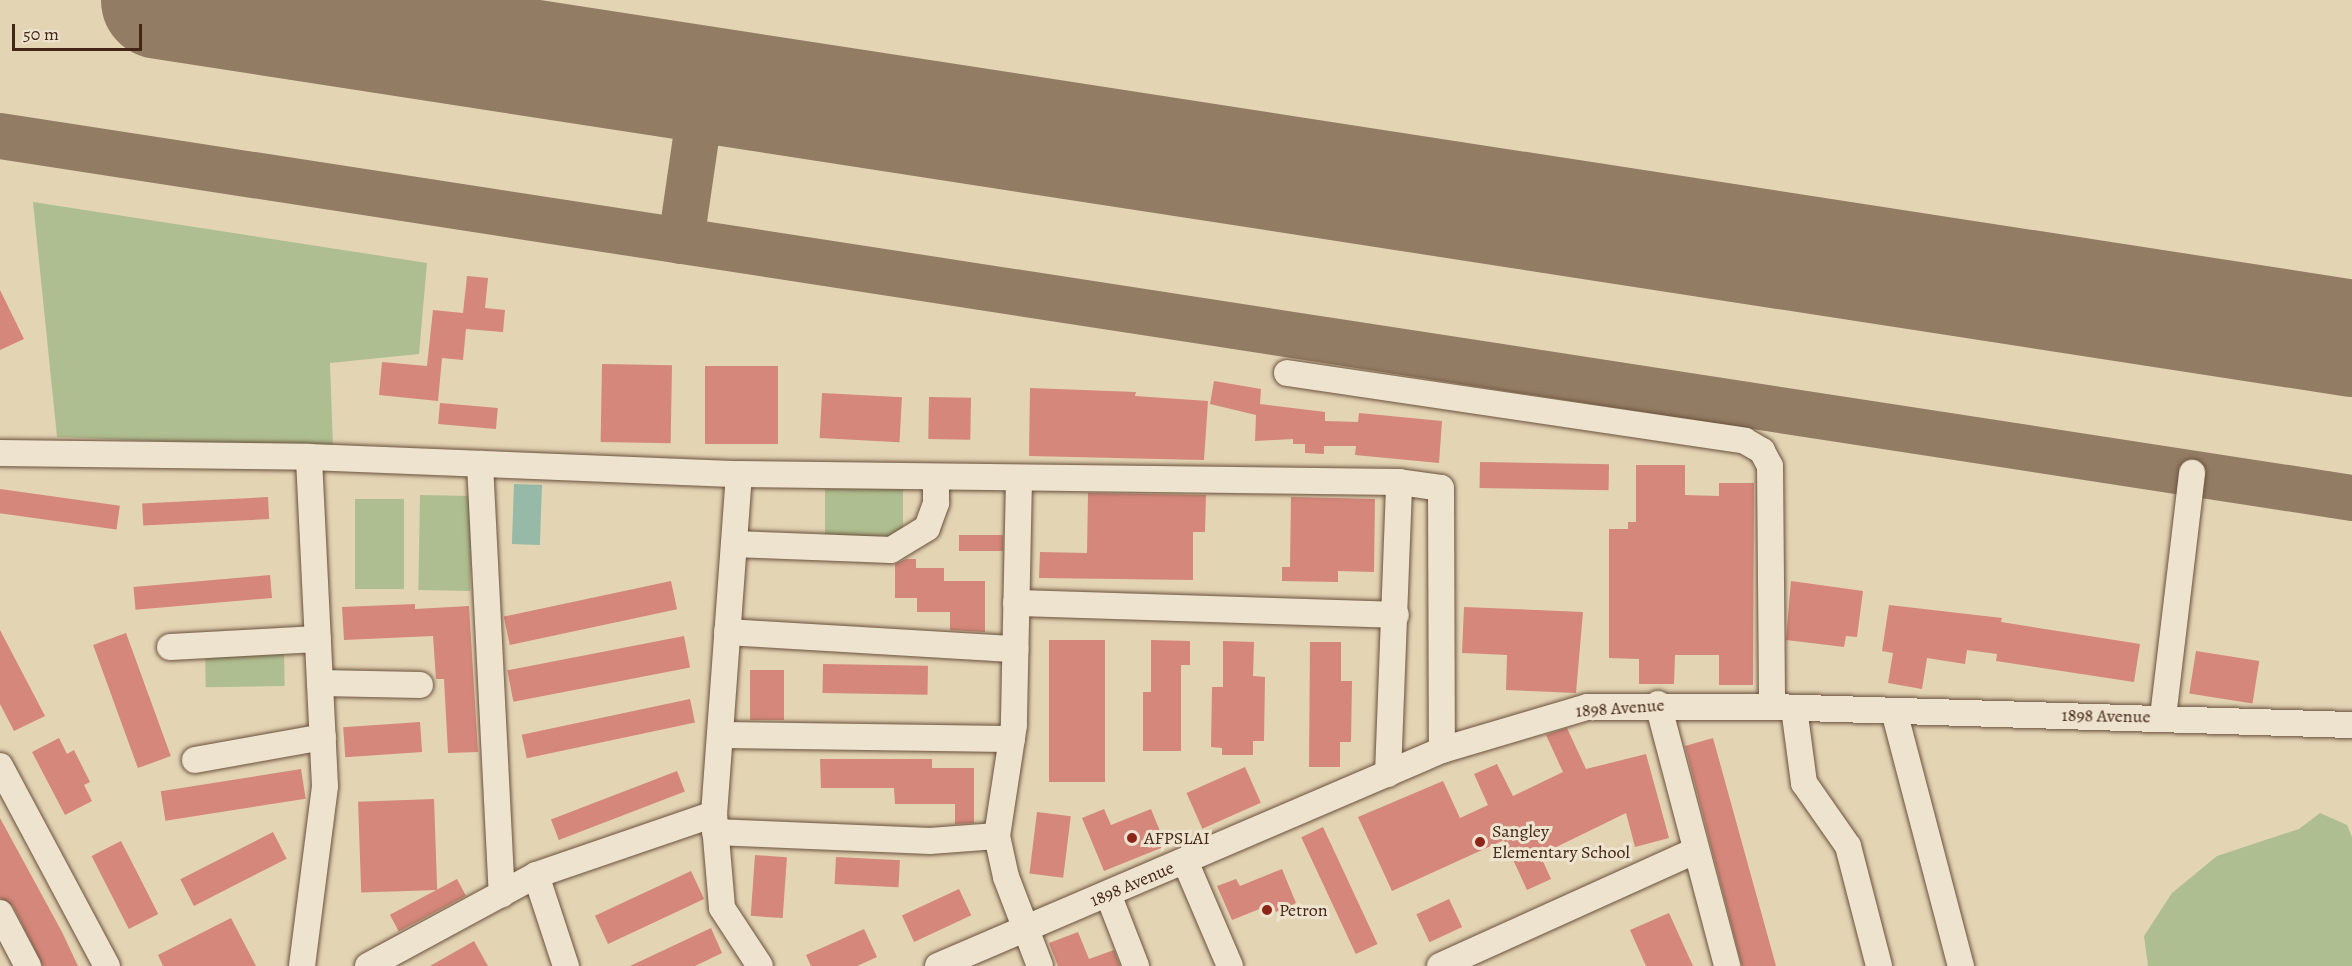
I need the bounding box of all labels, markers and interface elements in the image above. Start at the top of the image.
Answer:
scale bar [15,12,146,50]
text: 50 m [23,22,59,46]
street label: 1898 Avenue [1575,694,1665,722]
street label: 1898 Avenue [2061,704,2151,728]
place label: Sangley Elementary School [1492,821,1630,864]
place label: AFPSLAI [1144,827,1210,849]
marker: AFPSLAI [1125,831,1139,845]
marker: Sangley Elementary School [1473,835,1487,849]
street label: 1898 Avenue [1087,857,1177,911]
place label: Petron [1279,899,1328,921]
marker: Petron [1260,903,1274,917]

